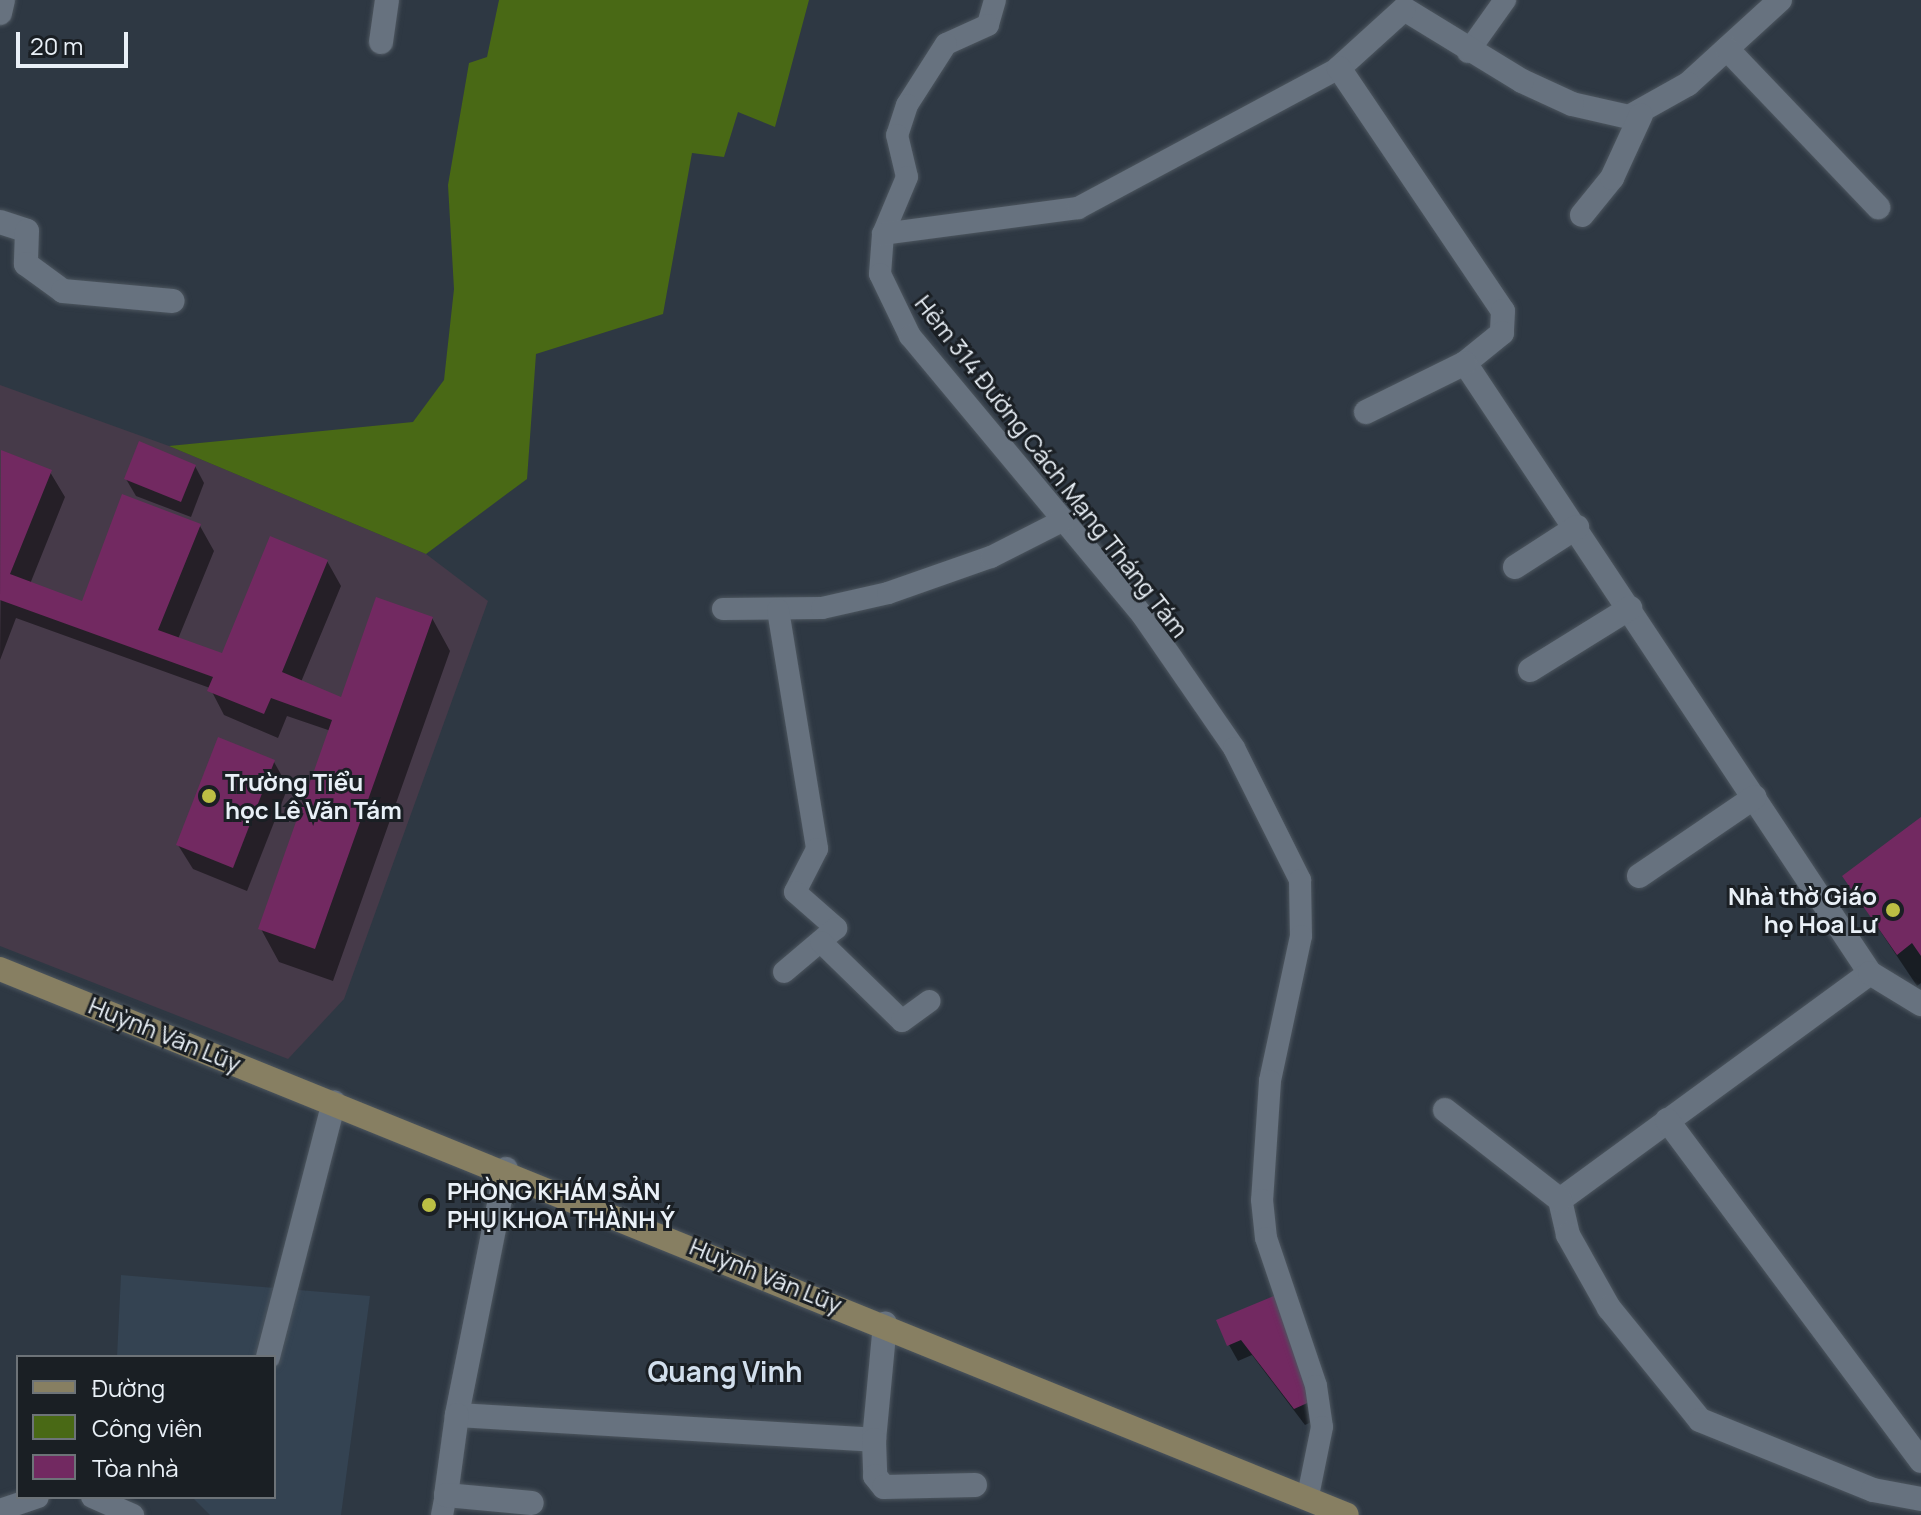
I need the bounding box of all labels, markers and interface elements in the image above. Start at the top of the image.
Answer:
scale bar [20,16,132,66]
text: 20 m [30,29,83,62]
street label: Hẻm 314 Đường Cách Mạng Tháng Tám [909,289,1195,643]
place label: Trường Tiểu học Lê Văn Tám [225,768,402,824]
marker: Trường Tiểu học Lê Văn Tám [200,787,218,805]
place label: Nhà thờ Giáo họ Hoa Lư [1728,882,1877,938]
marker: Nhà thờ Giáo họ Hoa Lư [1884,901,1902,919]
street label: Huỳnh Văn Lũy [85,990,245,1078]
place label: PHÒNG KHÁM SẢN PHỤ KHOA THÀNH Ý [447,1177,675,1233]
marker: PHÒNG KHÁM SẢN PHỤ KHOA THÀNH Ý [418,1194,440,1216]
street label: Huỳnh Văn Lũy [686,1231,846,1319]
district label: Quang Vinh [647,1354,803,1388]
legend [16,1355,276,1499]
text: Đường [92,1371,165,1404]
text: Công viên [92,1411,202,1444]
text: Tòa nhà [92,1451,179,1484]

